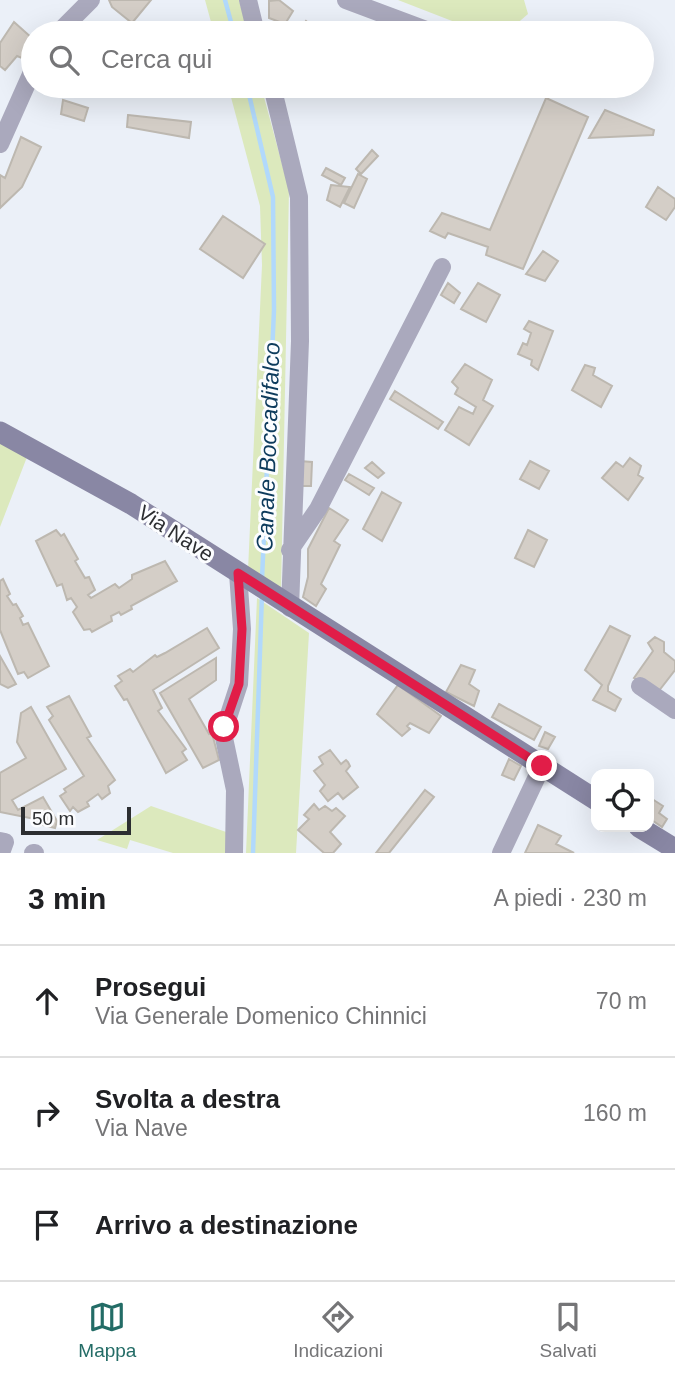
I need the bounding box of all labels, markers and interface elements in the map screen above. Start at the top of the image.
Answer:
search box [21,21,654,98]
icon: search [45,41,83,79]
text: Cerca qui [101,44,212,74]
water label: Canale Boccadifalco [251,342,285,552]
street label: Via Nave [134,500,218,566]
route start [208,711,239,742]
route end [526,750,557,781]
map controls [591,769,654,832]
button: locate [591,769,654,832]
scale bar [21,804,131,836]
text: 50 m [32,808,74,829]
text: 3 min [28,882,106,915]
text: A piedi · 230 m [494,885,647,911]
text: Prosegui [95,972,206,1002]
icon: ahead [28,982,66,1020]
text: 70 m [596,988,647,1014]
text: Via Generale Domenico Chinnici [95,1003,427,1029]
text: Svolta a destra [95,1084,280,1114]
icon: right [28,1094,66,1132]
text: 160 m [583,1100,647,1126]
text: Via Nave [95,1115,188,1141]
icon: arrive [28,1206,66,1244]
text: Arrivo a destinazione [95,1210,358,1240]
tab: Mappa [78,1298,136,1362]
tab: Indicazioni [293,1298,383,1362]
tab: Salvati [540,1298,597,1362]

